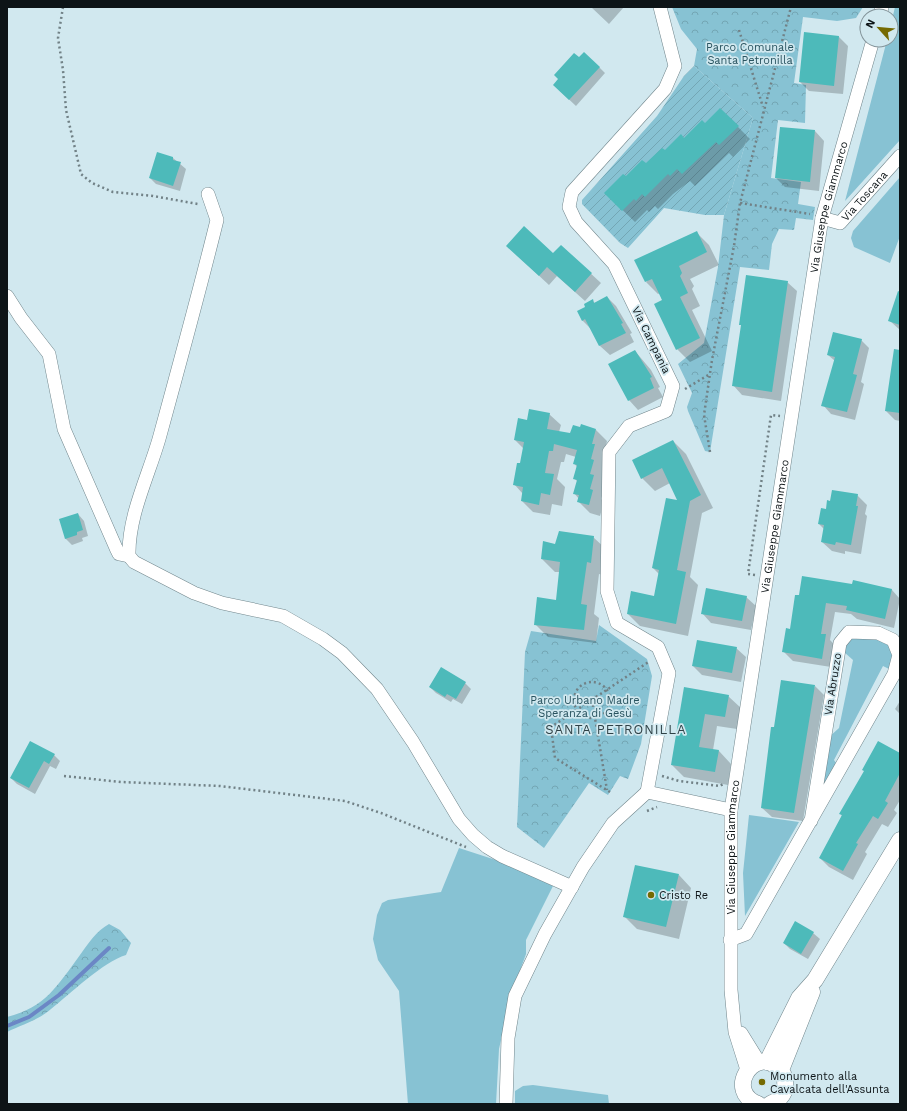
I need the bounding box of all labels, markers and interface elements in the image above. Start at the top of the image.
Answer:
north arrow [859,8,899,48]
text: N [863,17,878,30]
park label: Parco Comunale Santa Petronilla [706,41,794,67]
street label: Via Giuseppe Giammarco [807,140,850,274]
street label: Via Toscana [838,168,890,224]
street label: Via Campania [629,304,673,376]
street label: Via Giuseppe Giammarco [758,459,791,594]
street label: Via Abruzzo [822,652,844,716]
park label: Parco Urbano Madre Speranza di Gesù [530,694,640,720]
district label: SANTA PETRONILLA [545,722,687,737]
street label: Via Giuseppe Giammarco [724,779,742,915]
place label: Cristo Re [659,889,708,902]
marker: Cristo Re [646,890,656,900]
place label: Monumento alla Cavalcata dell'Assunta [770,1070,890,1096]
marker: Monumento alla Cavalcata dell'Assunta [757,1077,767,1087]

